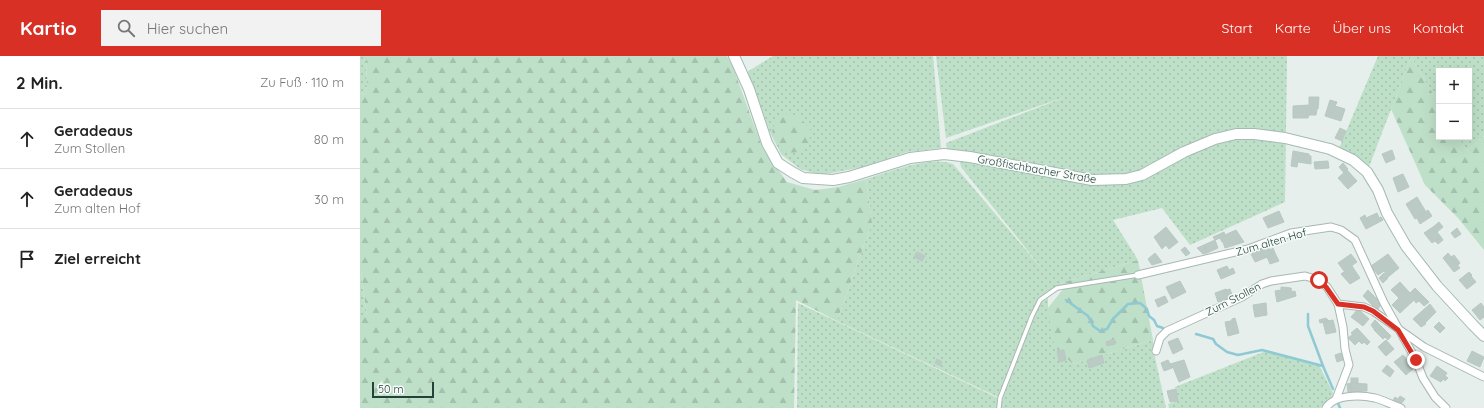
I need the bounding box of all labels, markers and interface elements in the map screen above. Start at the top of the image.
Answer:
search box [101,10,381,46]
text: Kartio [20,16,77,40]
icon: search [115,17,137,39]
text: Hier suchen [147,19,228,38]
text: Start [1221,19,1253,37]
text: Karte [1275,19,1311,37]
text: Über uns [1333,19,1391,37]
text: Kontakt [1413,19,1464,37]
map controls [1436,68,1472,140]
button: + [1436,68,1472,104]
text: 2 Min. [16,72,63,93]
text: Zu Fuß · 110 m [260,74,344,90]
button: − [1436,104,1472,140]
text: Geradeaus [54,121,133,140]
icon: ahead [16,128,38,150]
text: 80 m [314,131,344,147]
text: Zum Stollen [54,140,125,156]
street label: Großfischbacher Straße [976,152,1098,186]
text: Geradeaus [54,181,133,200]
icon: ahead [16,188,38,210]
text: 30 m [314,191,344,207]
text: Zum alten Hof [54,200,141,216]
street label: Zum alten Hof [1234,225,1308,259]
icon: arrive [16,248,38,270]
text: Ziel erreicht [54,249,141,268]
route start [1310,271,1328,289]
street label: Zum Stollen [1203,279,1263,319]
route end [1407,351,1425,369]
scale bar [372,380,434,399]
text: 50 m [378,382,404,396]

